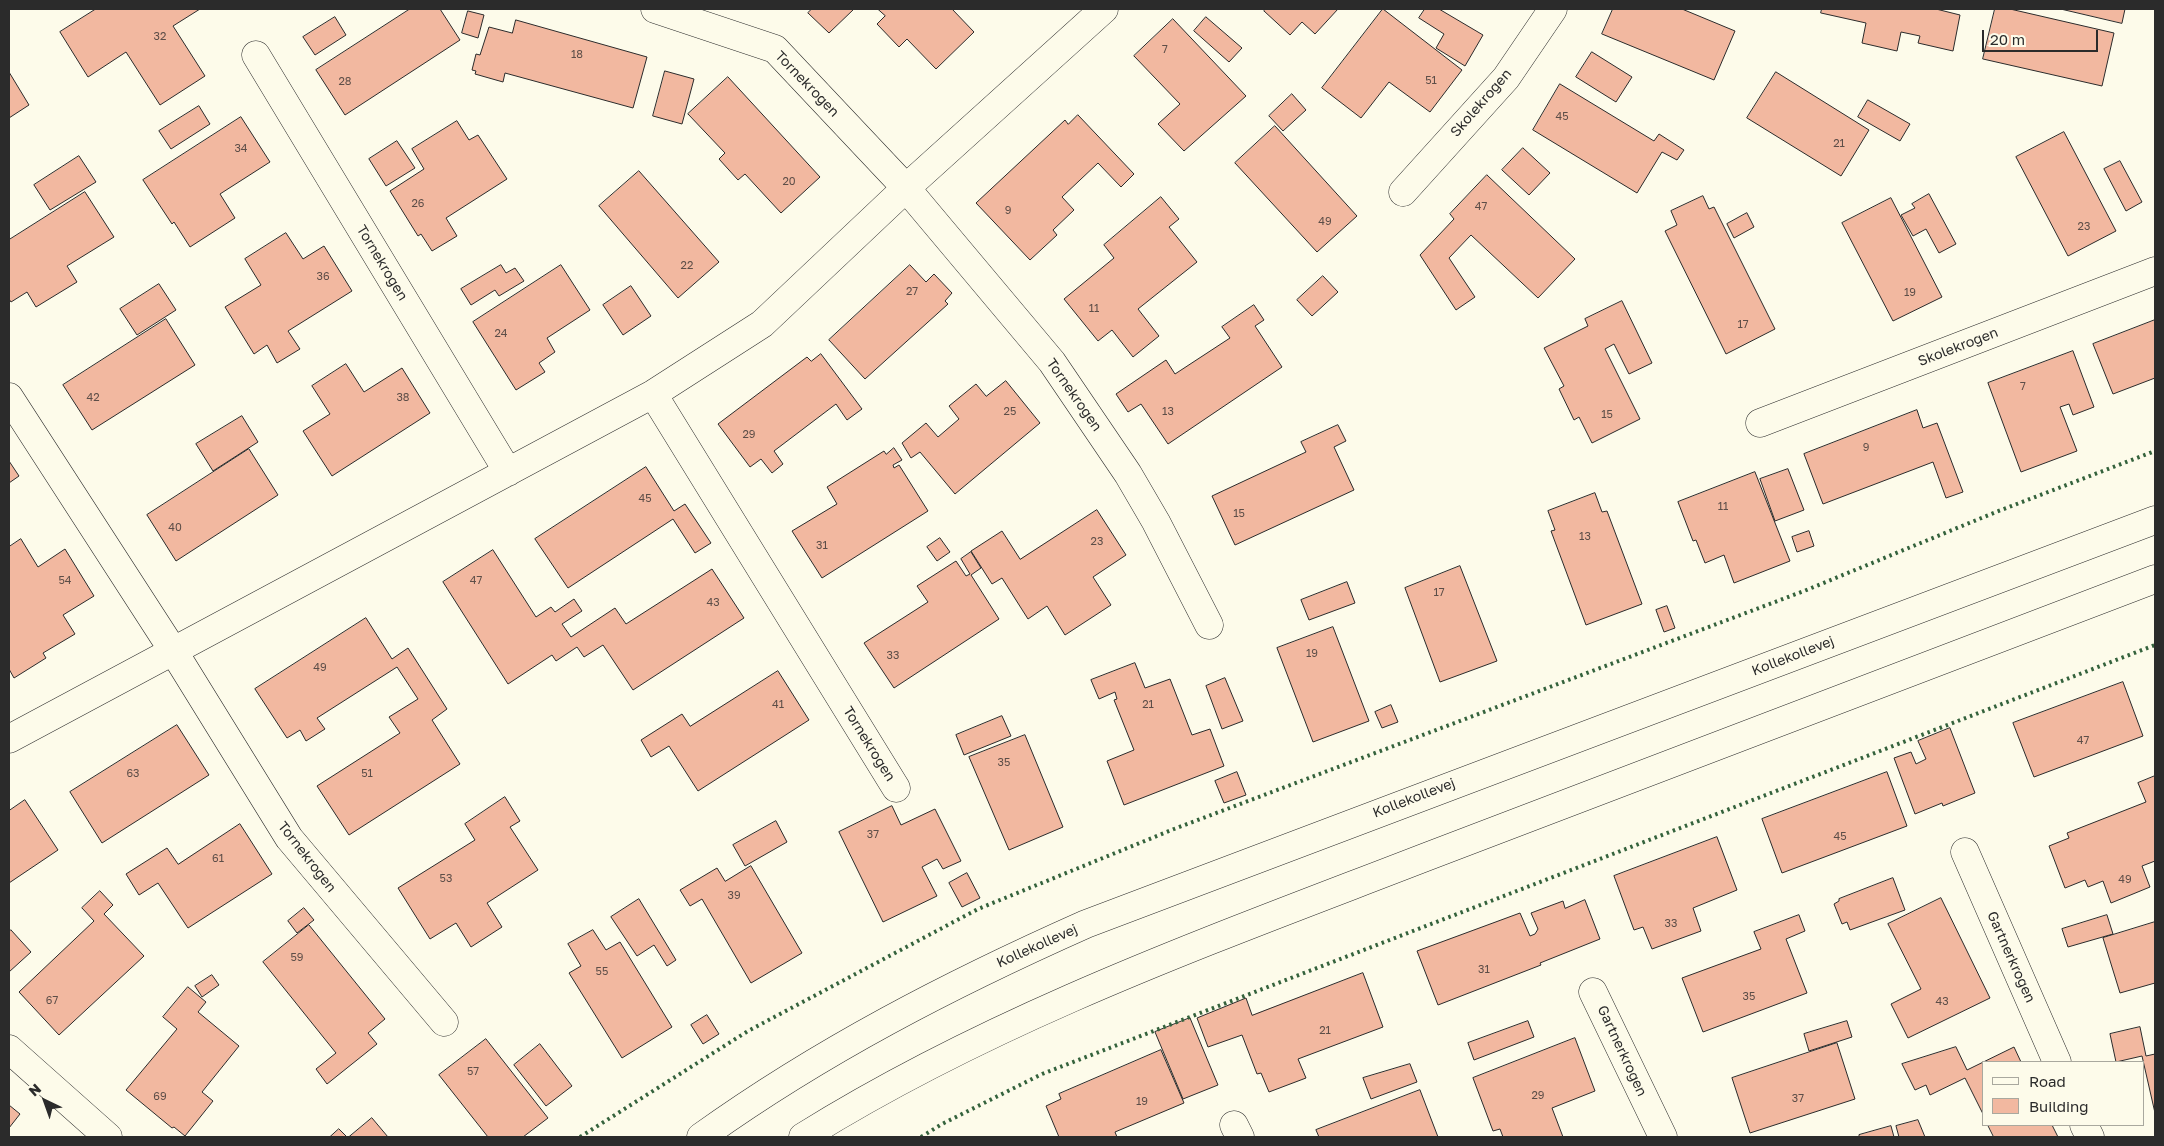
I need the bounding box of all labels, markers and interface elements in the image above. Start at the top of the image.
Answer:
scale bar [1984,20,2100,52]
house number: 32 [154,30,166,44]
text: 20 m [1990,30,2025,48]
house number: 7 [1162,43,1168,57]
house number: 18 [571,48,583,62]
street label: Tornekrogen [771,48,843,120]
street label: Skolekrogen [1447,66,1515,140]
house number: 51 [1425,74,1437,88]
house number: 28 [338,75,352,89]
house number: 45 [1555,110,1569,124]
house number: 21 [1833,137,1845,151]
house number: 34 [234,142,248,156]
house number: 20 [782,175,796,189]
house number: 26 [411,197,425,211]
house number: 47 [1475,200,1487,214]
house number: 9 [1005,204,1011,218]
house number: 49 [1318,215,1332,229]
house number: 23 [2078,220,2090,234]
street label: Tornekrogen [353,222,411,304]
house number: 22 [681,259,693,273]
house number: 36 [316,270,330,284]
house number: 27 [906,285,918,299]
house number: 19 [1904,286,1916,300]
house number: 11 [1089,302,1099,316]
house number: 17 [1737,318,1749,332]
street label: Skolekrogen [1916,324,2000,370]
house number: 24 [494,327,508,341]
street label: Tornekrogen [1043,355,1105,435]
house number: 7 [2020,380,2026,394]
house number: 42 [86,391,100,405]
house number: 38 [396,391,410,405]
house number: 25 [1004,405,1016,419]
house number: 13 [1162,405,1174,419]
house number: 15 [1601,408,1613,422]
house number: 29 [742,428,756,442]
house number: 9 [1863,441,1869,455]
house number: 45 [638,492,652,506]
house number: 11 [1718,500,1728,514]
house number: 15 [1233,507,1245,521]
house number: 40 [168,521,182,535]
house number: 13 [1579,530,1591,544]
house number: 23 [1091,535,1103,549]
house number: 31 [816,539,828,553]
house number: 54 [58,574,72,588]
house number: 47 [470,574,482,588]
house number: 17 [1433,586,1445,600]
house number: 43 [706,596,720,610]
street label: Kollekollevej [1749,633,1837,679]
house number: 19 [1306,647,1318,661]
house number: 33 [887,649,899,663]
house number: 49 [313,661,327,675]
house number: 41 [772,698,784,712]
house number: 21 [1142,698,1154,712]
street label: Tornekrogen [839,704,899,784]
house number: 47 [2077,734,2089,748]
house number: 35 [998,756,1010,770]
house number: 63 [126,767,140,781]
house number: 51 [361,767,373,781]
street label: Kollekollevej [1370,775,1458,821]
street label: Tornekrogen [274,818,340,896]
house number: 37 [867,828,879,842]
house number: 45 [1833,830,1847,844]
house number: 61 [212,852,224,866]
house number: 53 [440,872,452,886]
house number: 49 [2118,873,2132,887]
house number: 39 [727,889,741,903]
street label: Gartnerkrogen [1983,909,2039,1005]
house number: 33 [1665,917,1677,931]
street label: Kollekollevej [994,921,1080,971]
house number: 59 [290,951,304,965]
house number: 31 [1478,963,1490,977]
house number: 55 [596,965,608,979]
house number: 35 [1743,990,1755,1004]
house number: 67 [46,994,58,1008]
house number: 43 [1935,995,1949,1009]
street label: Gartnerkrogen [1594,1003,1650,1099]
house number: 21 [1319,1024,1331,1038]
legend [1982,1061,2144,1126]
house number: 57 [467,1065,479,1079]
text: Road [2029,1072,2066,1090]
north arrow [20,1076,70,1126]
text: N [25,1080,44,1099]
house number: 29 [1531,1089,1545,1103]
house number: 69 [153,1090,167,1104]
house number: 37 [1792,1092,1804,1106]
house number: 19 [1136,1095,1148,1109]
text: Building [2029,1097,2089,1115]

